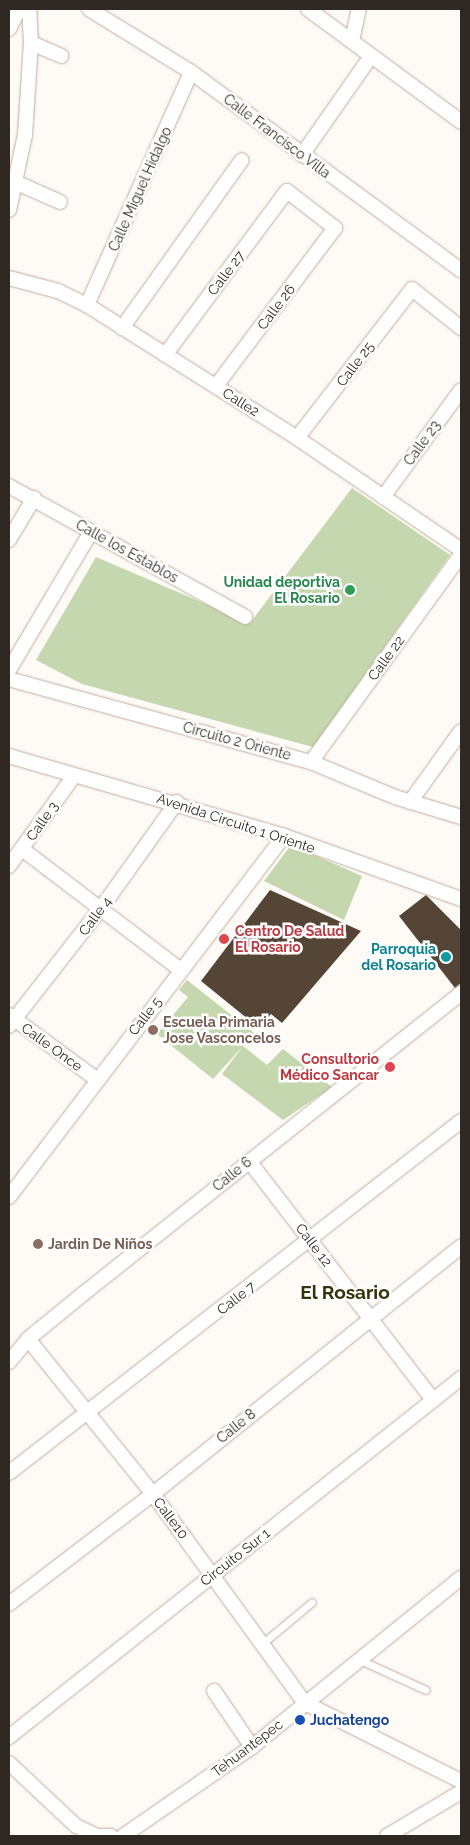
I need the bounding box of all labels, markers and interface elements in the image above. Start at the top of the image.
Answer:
street label: Calle Francisco Villa [220,90,334,182]
street label: Calle Miguel Hidalgo [105,124,175,254]
street label: Calle 27 [204,247,248,299]
street label: Calle 26 [254,281,298,333]
street label: Calle 25 [333,338,377,390]
street label: Calle2 [219,384,263,420]
street label: Calle 23 [400,417,444,469]
street label: Calle los Establos [73,516,181,586]
place label: Unidad deportiva El Rosario [223,574,340,606]
marker: Unidad deportiva El Rosario [344,584,356,596]
street label: Calle 22 [364,632,408,684]
street label: Circuito 2 Oriente [181,718,293,764]
street label: Avenida Circuito 1 Oriente [155,789,317,857]
street label: Calle 3 [22,798,62,844]
street label: Calle 4 [75,893,115,939]
place label: Centro De Salud El Rosario [235,923,344,956]
marker: Centro De Salud El Rosario [217,932,231,946]
place label: Parroquia del Rosario [361,941,436,974]
marker: Parroquia del Rosario [440,951,452,963]
street label: Calle 5 [125,993,165,1039]
place label: Escuela Primaria Jose Vasconcelos [163,1014,281,1046]
street label: Calle Once [18,1019,86,1075]
marker: Escuela Primaria Jose Vasconcelos [147,1024,159,1036]
place label: Consultorio Médico Sancar [280,1051,379,1084]
marker: Consultorio Médico Sancar [383,1060,397,1074]
street label: Calle 6 [209,1153,255,1195]
street label: Calle 12 [292,1220,336,1270]
place label: Jardin De Niños [48,1236,152,1252]
marker: Jardin De Niños [32,1238,44,1250]
street label: Calle 7 [213,1278,259,1318]
district label: El Rosario [300,1282,390,1304]
street label: Calle 8 [213,1405,259,1447]
street label: Calle10 [150,1494,192,1542]
street label: Circuito Sur 1 [197,1524,273,1590]
place label: Juchatengo [310,1712,389,1728]
marker: Juchatengo [294,1714,306,1726]
street label: Tehuantepec [208,1716,286,1780]

